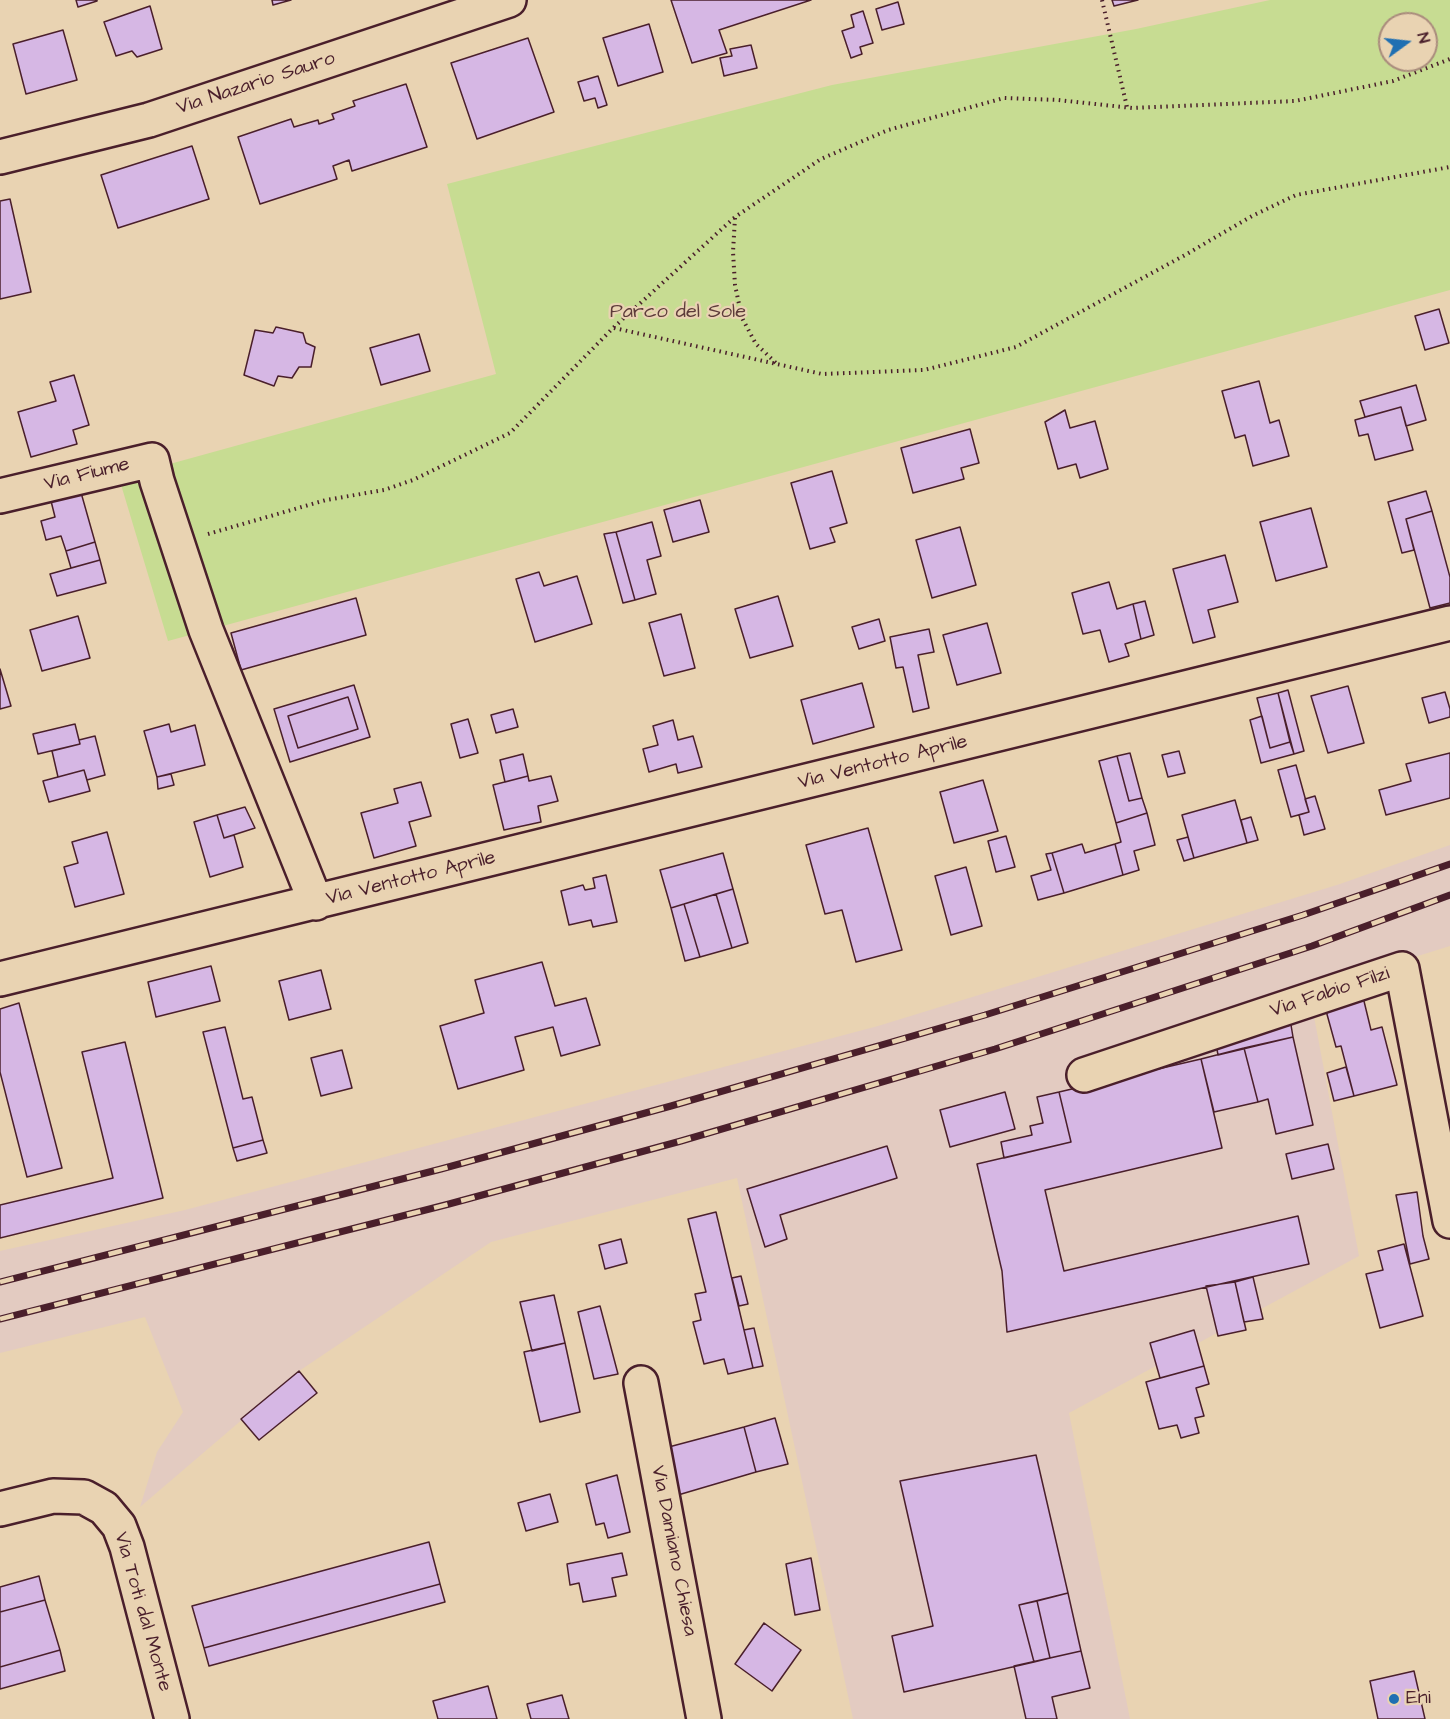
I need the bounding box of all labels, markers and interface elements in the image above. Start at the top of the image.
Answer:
north arrow [1378,12,1438,72]
text: N [1412,30,1435,46]
street label: Via Nazario Sauro [174,47,338,121]
park label: Parco del Sole [610,301,746,325]
street label: Via Fiume [42,453,132,497]
street label: Via Ventotto Aprile [796,730,970,796]
street label: Via Ventotto Aprile [324,846,498,912]
street label: Via Fabio Filzi [1267,962,1393,1024]
street label: Via Damiano Chiesa [645,1464,701,1638]
street label: Via Toti dal Monte [108,1529,176,1695]
place label: Eni [1406,1687,1431,1711]
marker: Eni [1387,1692,1401,1706]

